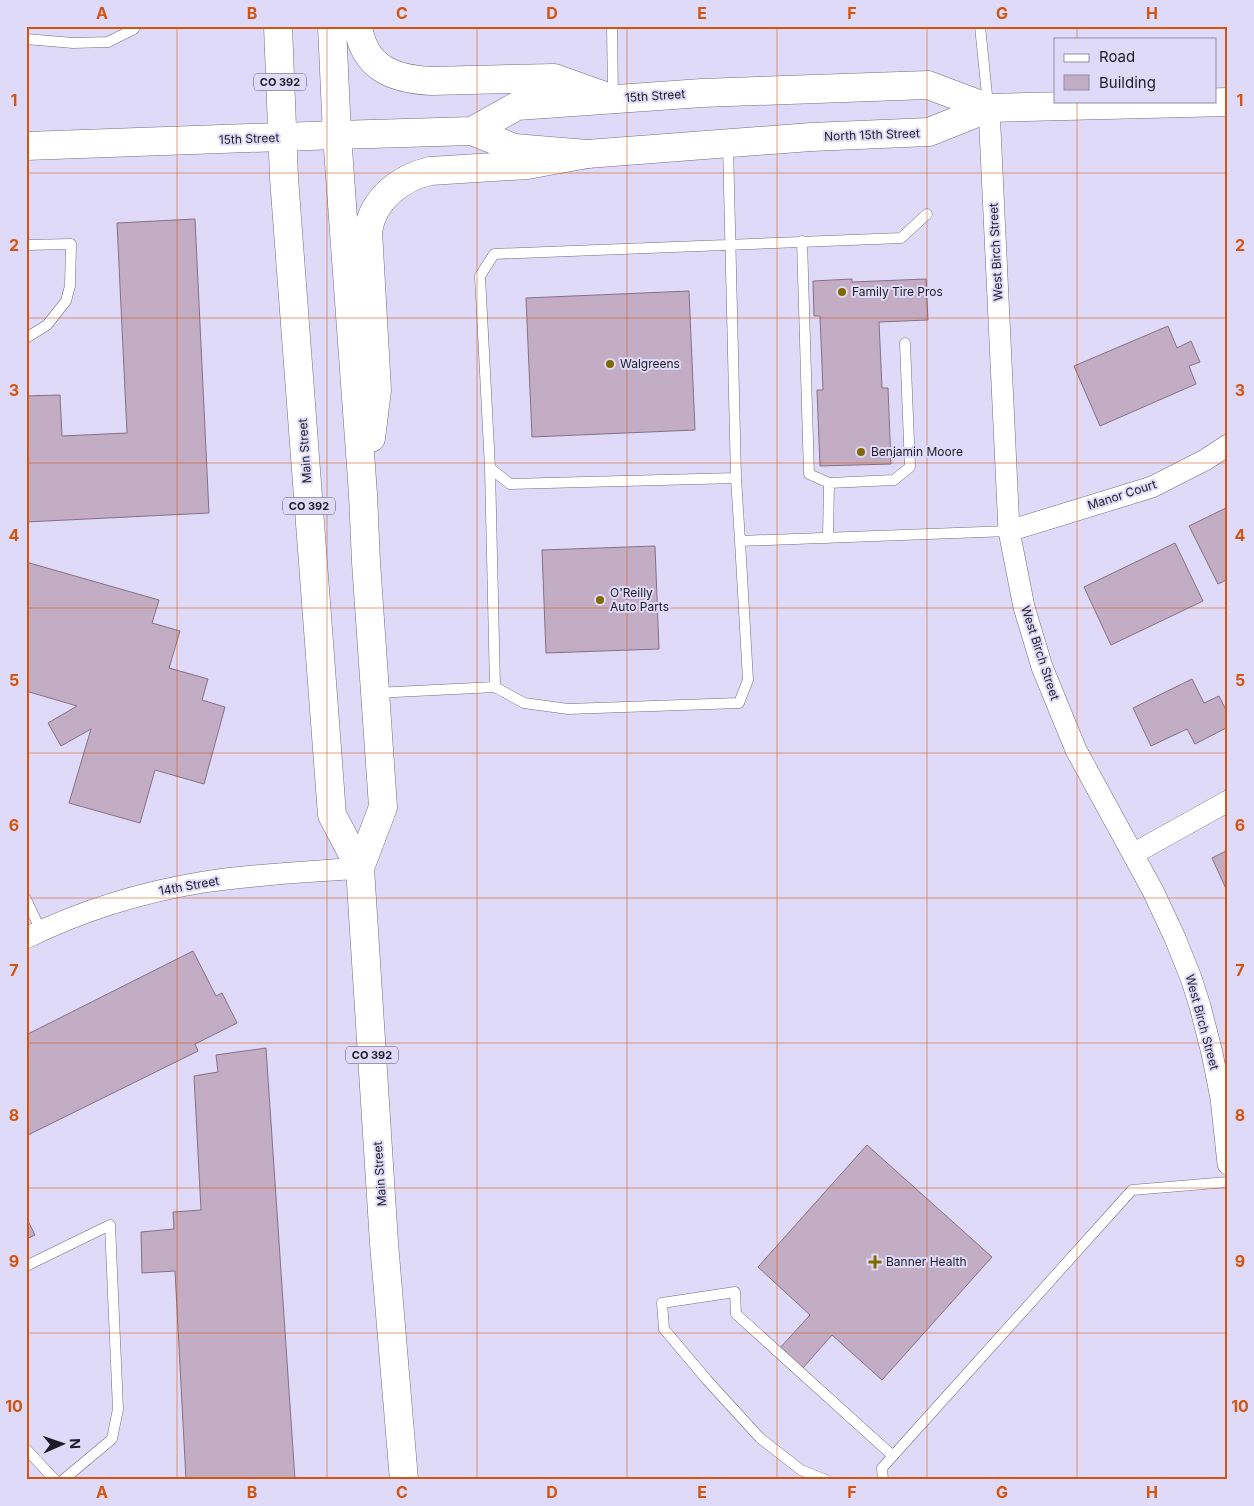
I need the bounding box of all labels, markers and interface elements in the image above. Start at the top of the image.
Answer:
text: A [96,3,108,23]
text: B [247,3,257,23]
text: C [396,3,408,23]
text: D [546,3,558,23]
text: E [697,3,707,23]
text: F [847,3,857,23]
text: G [996,3,1008,23]
text: H [1146,3,1158,23]
legend [1054,38,1216,102]
text: Road [1099,47,1135,66]
text: Building [1099,73,1156,92]
road number: CO 392 [254,74,306,90]
street label: 15th Street [624,86,686,105]
text: 1 [11,90,17,110]
text: 1 [1237,90,1243,110]
street label: North 15th Street [824,125,920,144]
street label: 15th Street [219,130,280,147]
street label: West Birch Street [985,203,1006,301]
text: 2 [9,235,19,255]
text: 2 [1235,235,1245,255]
place label: Family Tire Pros [852,284,943,299]
marker: Family Tire Pros [836,286,848,298]
place label: Walgreens [620,356,680,371]
marker: Walgreens [604,358,616,370]
text: 3 [9,380,19,400]
text: 3 [1235,380,1245,400]
street label: Main Street [295,418,314,484]
place label: Benjamin Moore [871,444,963,459]
marker: Benjamin Moore [855,446,867,458]
street label: Manor Court [1086,476,1158,513]
road number: CO 392 [283,498,335,514]
text: 4 [9,525,20,545]
text: 4 [1235,525,1246,545]
place label: O'Reilly Auto Parts [610,585,669,614]
marker: O'Reilly Auto Parts [594,594,606,606]
street label: West Birch Street [1018,604,1063,702]
text: 5 [9,670,19,690]
text: 5 [1235,670,1245,690]
text: 6 [9,815,19,835]
text: 6 [1235,815,1245,835]
street label: 14th Street [158,873,220,898]
text: 7 [9,960,19,980]
text: 7 [1235,960,1245,980]
street label: West Birch Street [1183,973,1222,1071]
road number: CO 392 [346,1046,398,1064]
text: 8 [9,1105,19,1125]
text: 8 [1235,1105,1245,1125]
street label: Main Street [370,1141,389,1207]
text: 9 [9,1251,19,1271]
text: 9 [1235,1251,1245,1271]
place label: Banner Health [886,1254,967,1269]
marker: Banner Health [868,1255,882,1269]
text: 10 [5,1396,23,1416]
text: 10 [1231,1396,1249,1416]
north arrow [38,1418,88,1468]
text: N [67,1438,84,1449]
text: A [96,1482,108,1502]
text: B [247,1482,257,1502]
text: C [396,1482,408,1502]
text: D [546,1482,558,1502]
text: E [697,1482,707,1502]
text: F [847,1482,857,1502]
text: G [996,1482,1008,1502]
text: H [1146,1482,1158,1502]

